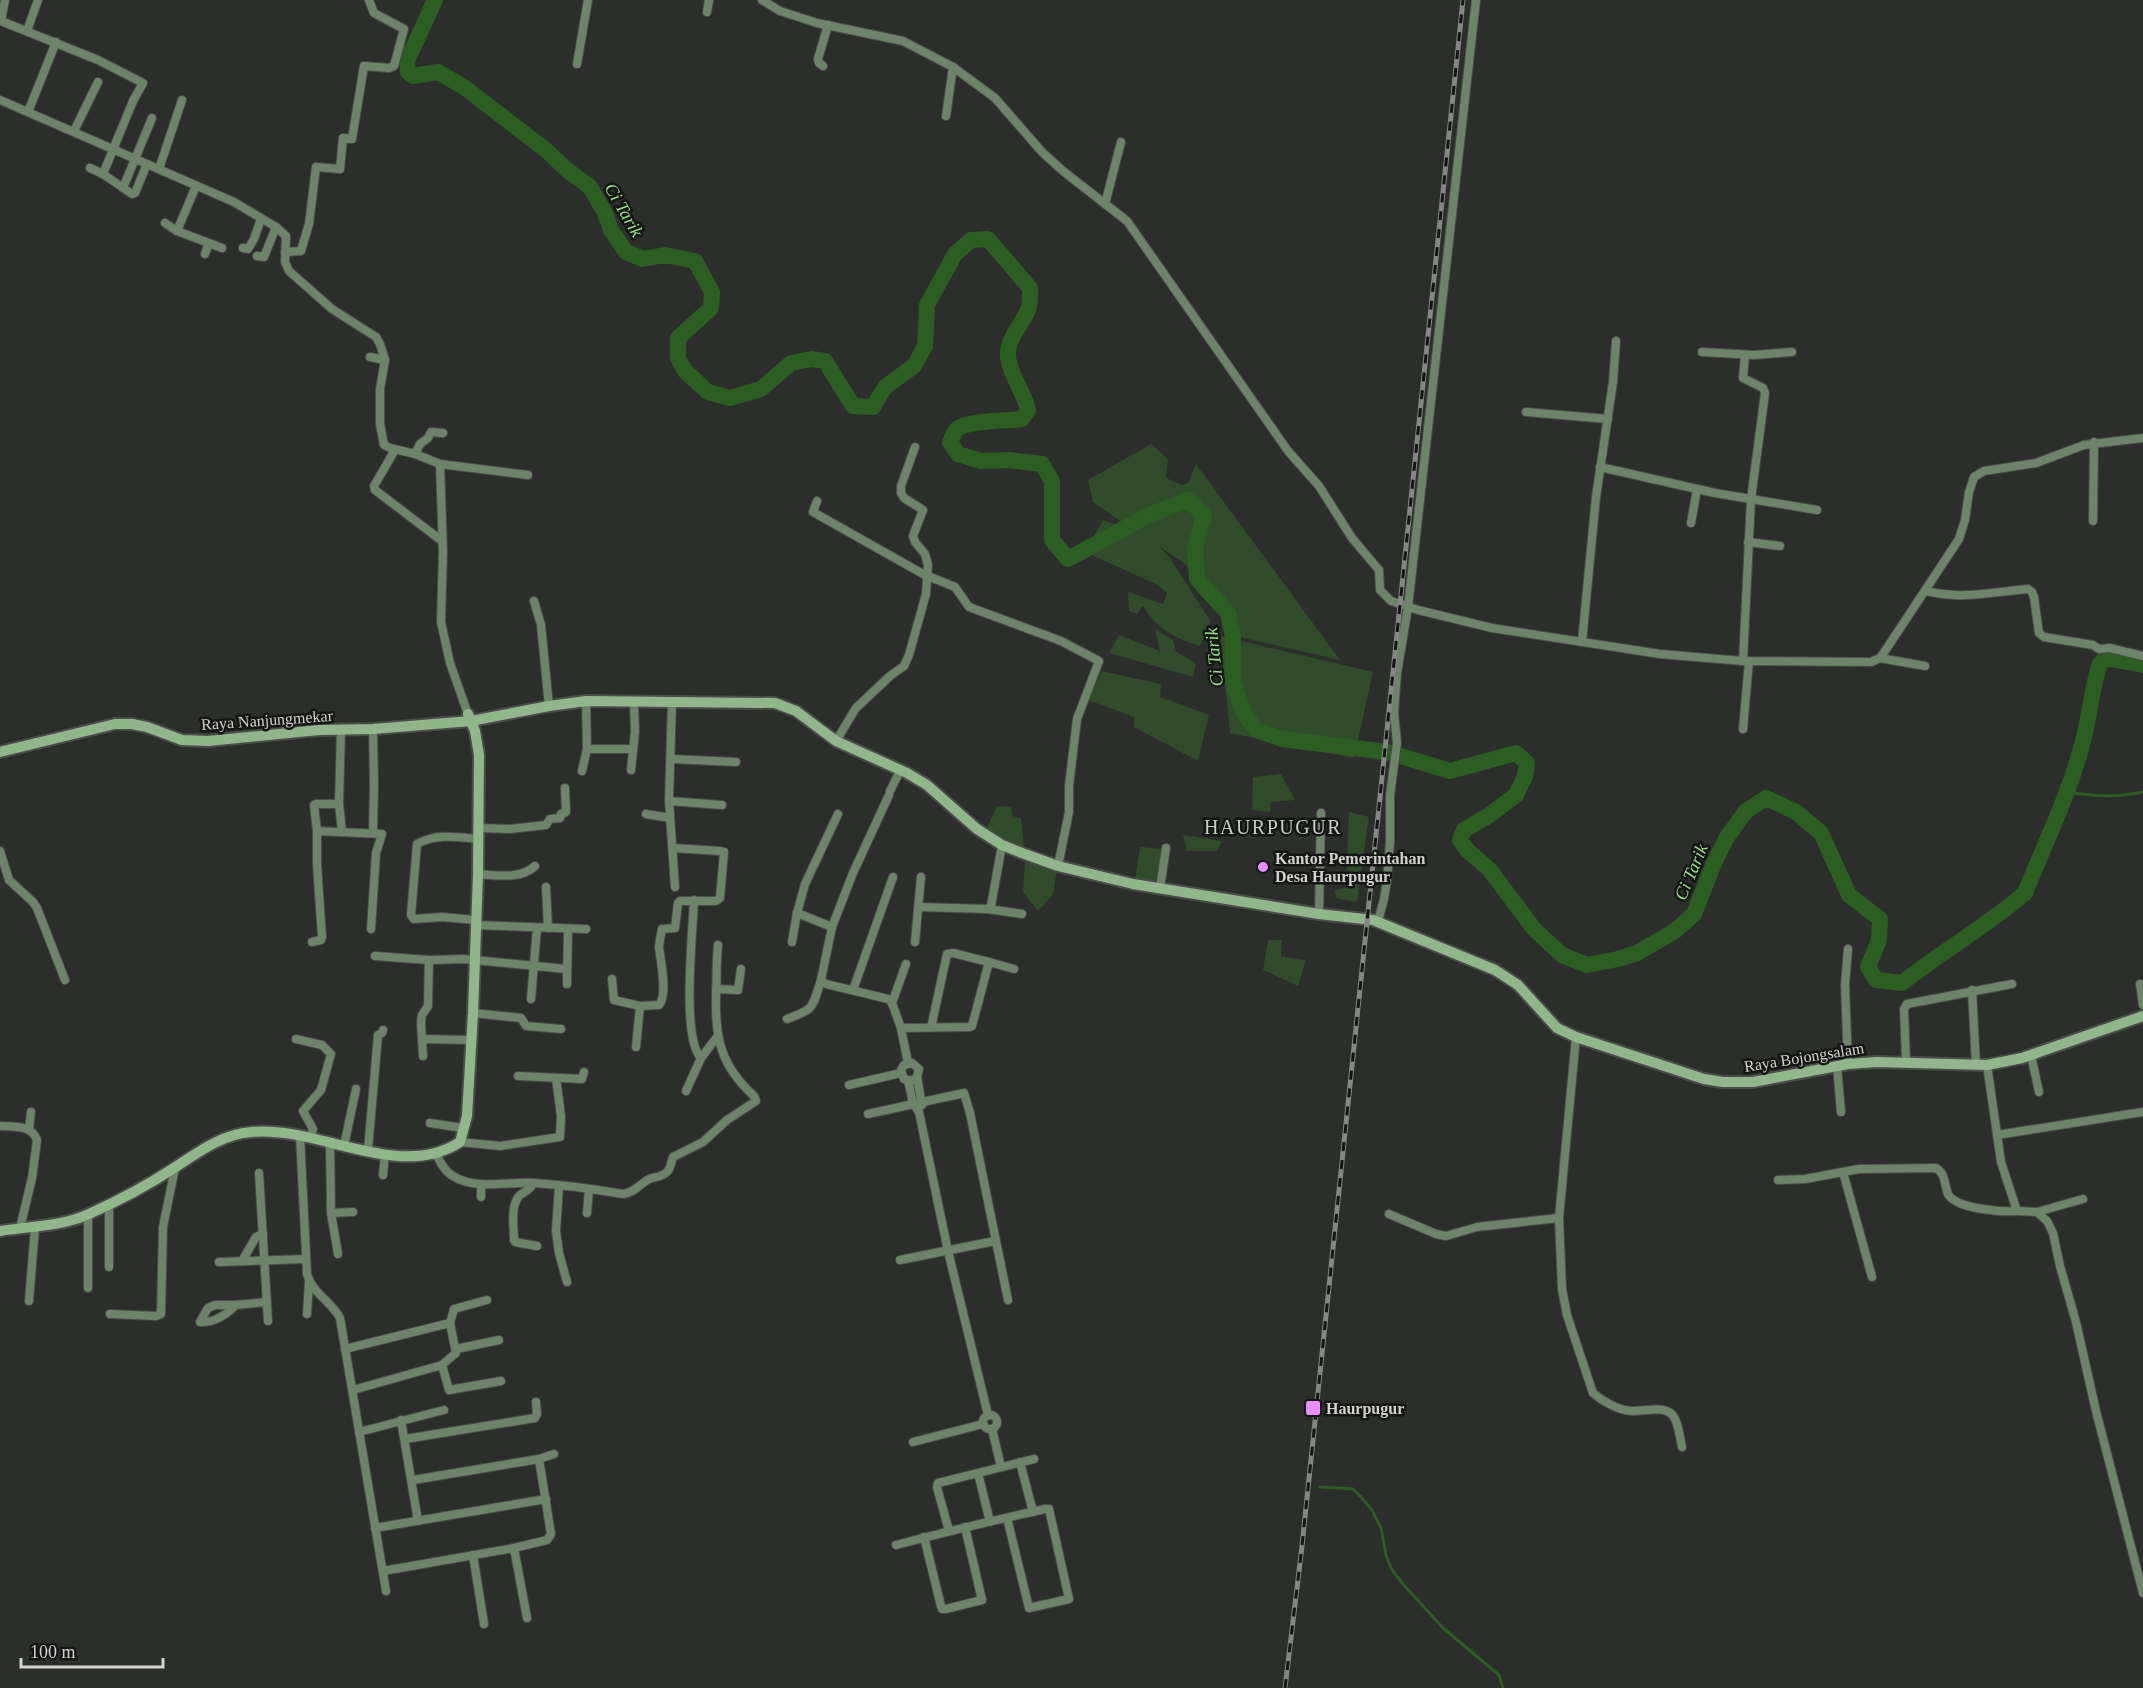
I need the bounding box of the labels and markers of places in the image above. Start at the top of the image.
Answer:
place label: Kantor Pemerintahan Desa Haurpugur [1275,850,1425,886]
marker: Kantor Pemerintahan Desa Haurpugur [1256,860,1270,874]
marker: Haurpugur [1304,1399,1322,1417]
place label: Haurpugur [1326,1400,1404,1418]

